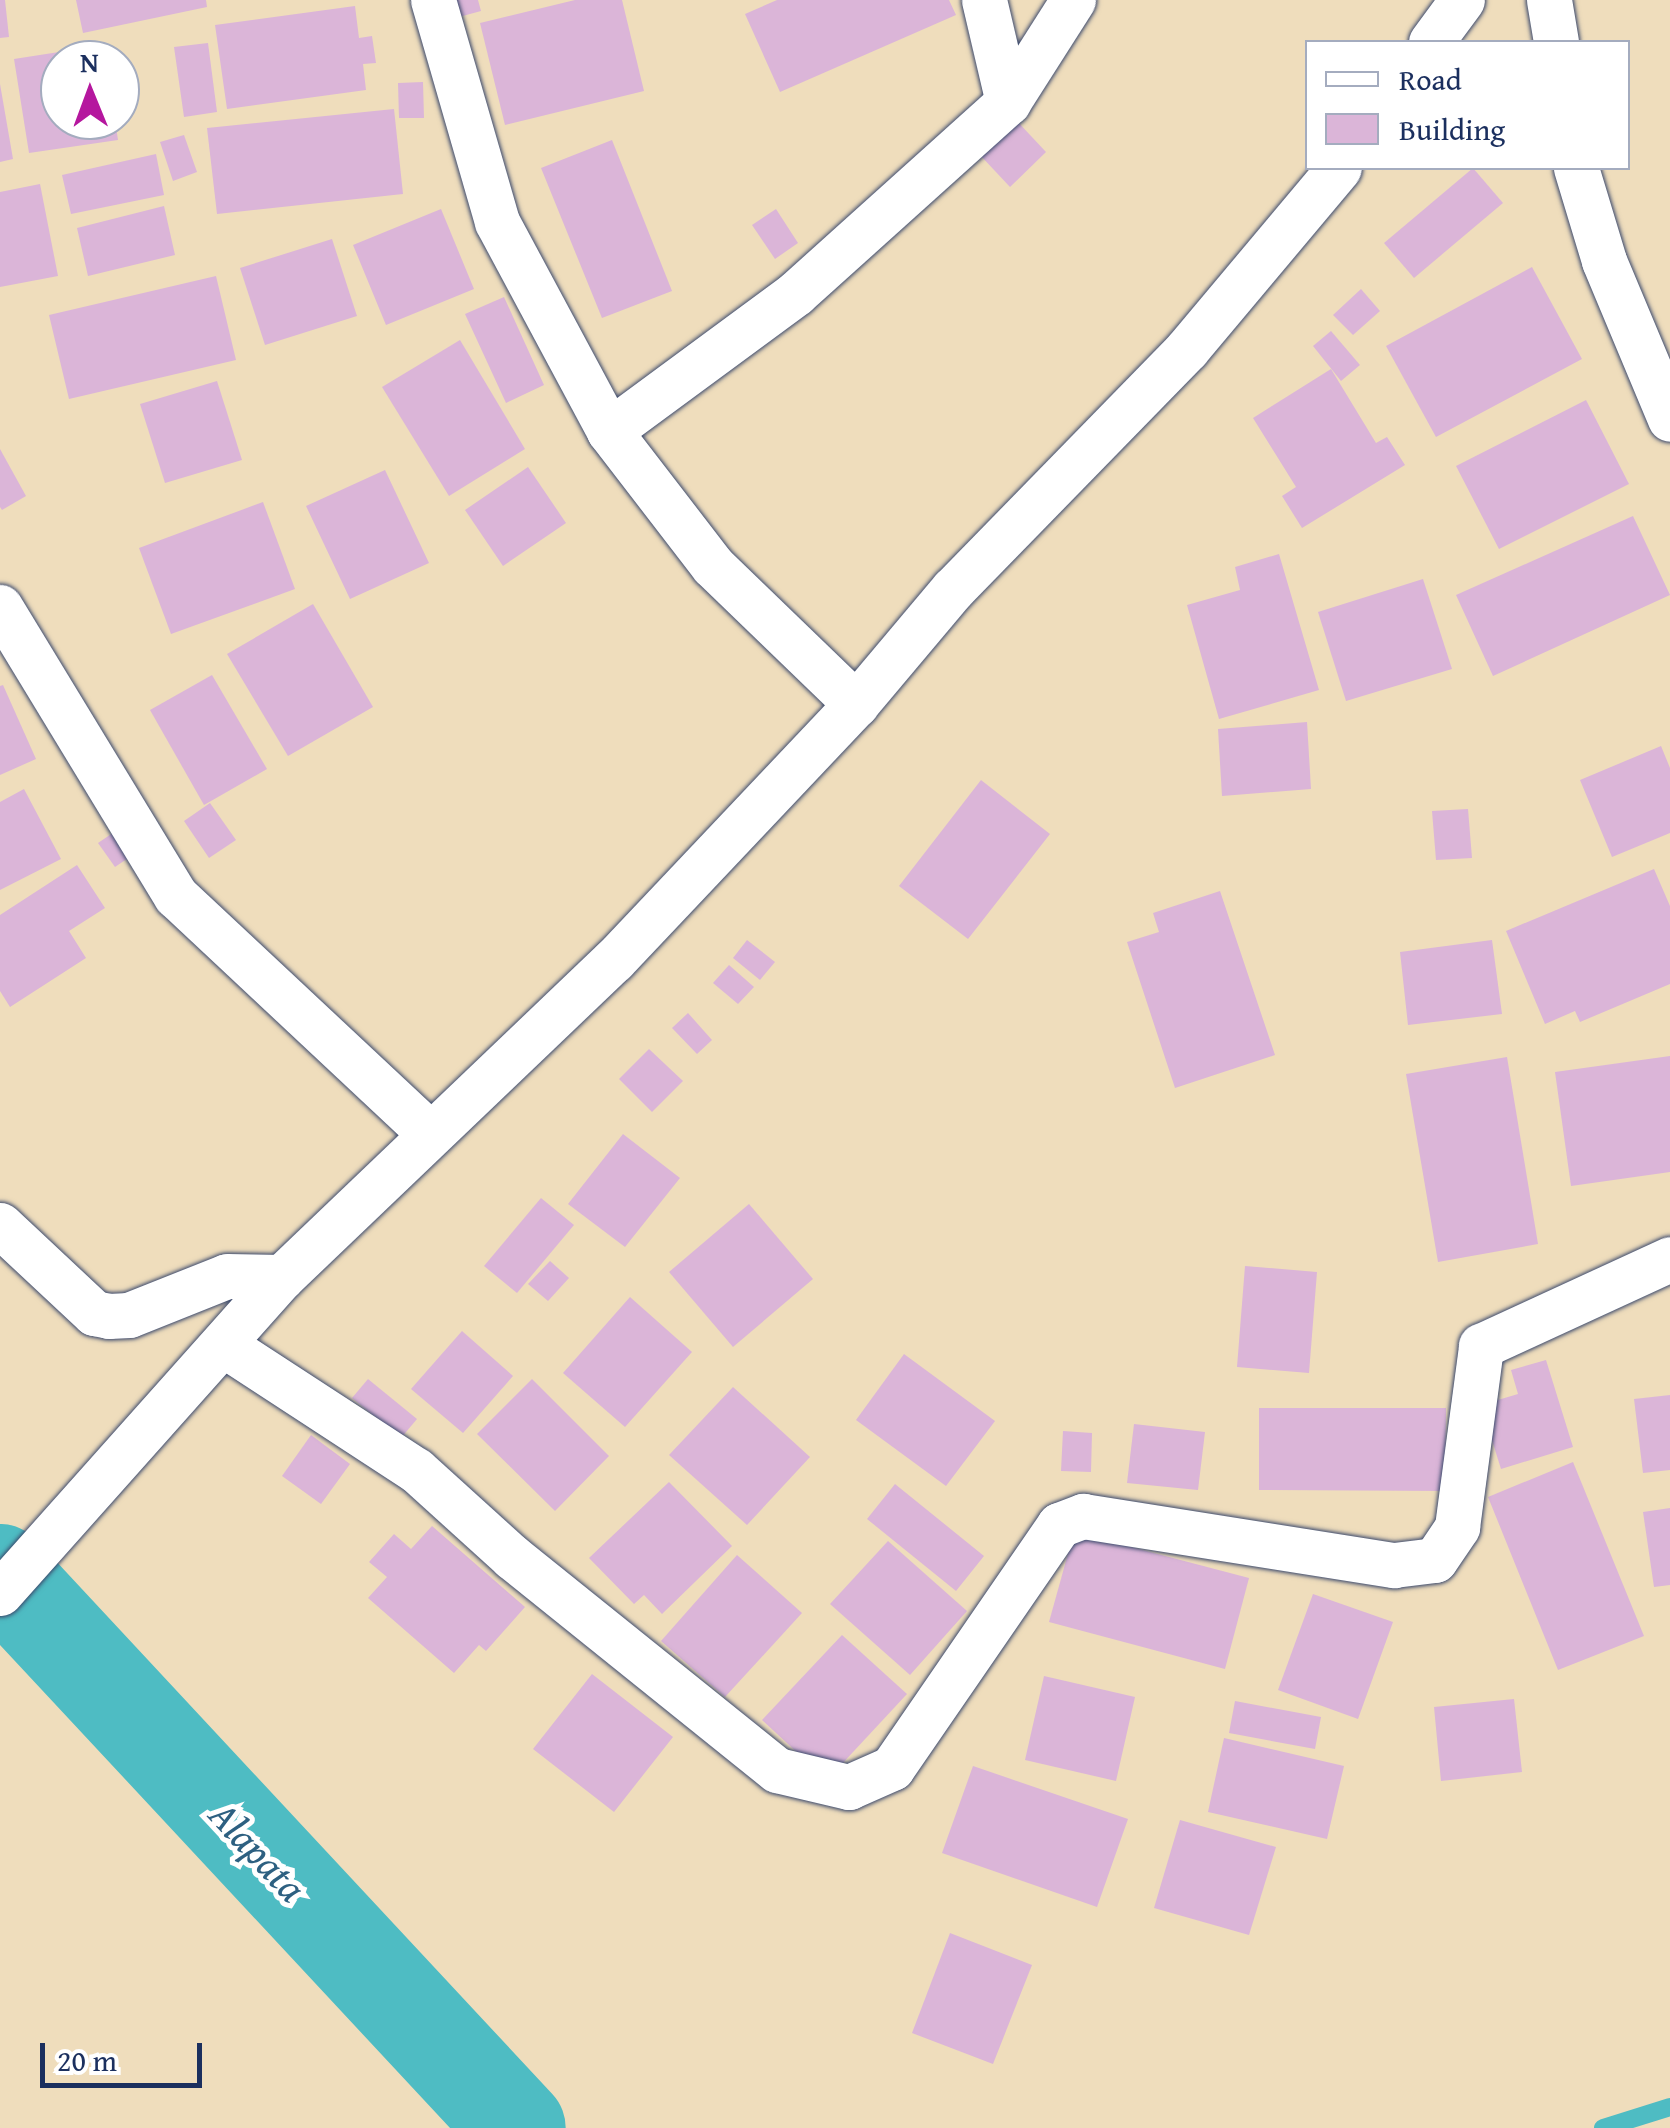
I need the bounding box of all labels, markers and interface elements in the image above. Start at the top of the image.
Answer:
north arrow [40,40,140,140]
legend [1305,40,1630,170]
text: N [80,41,99,82]
text: Road [1399,57,1462,101]
text: Building [1399,107,1505,151]
water label: Alapata [200,1791,316,1911]
scale bar [45,2023,208,2085]
text: 20 m [57,2038,117,2082]

